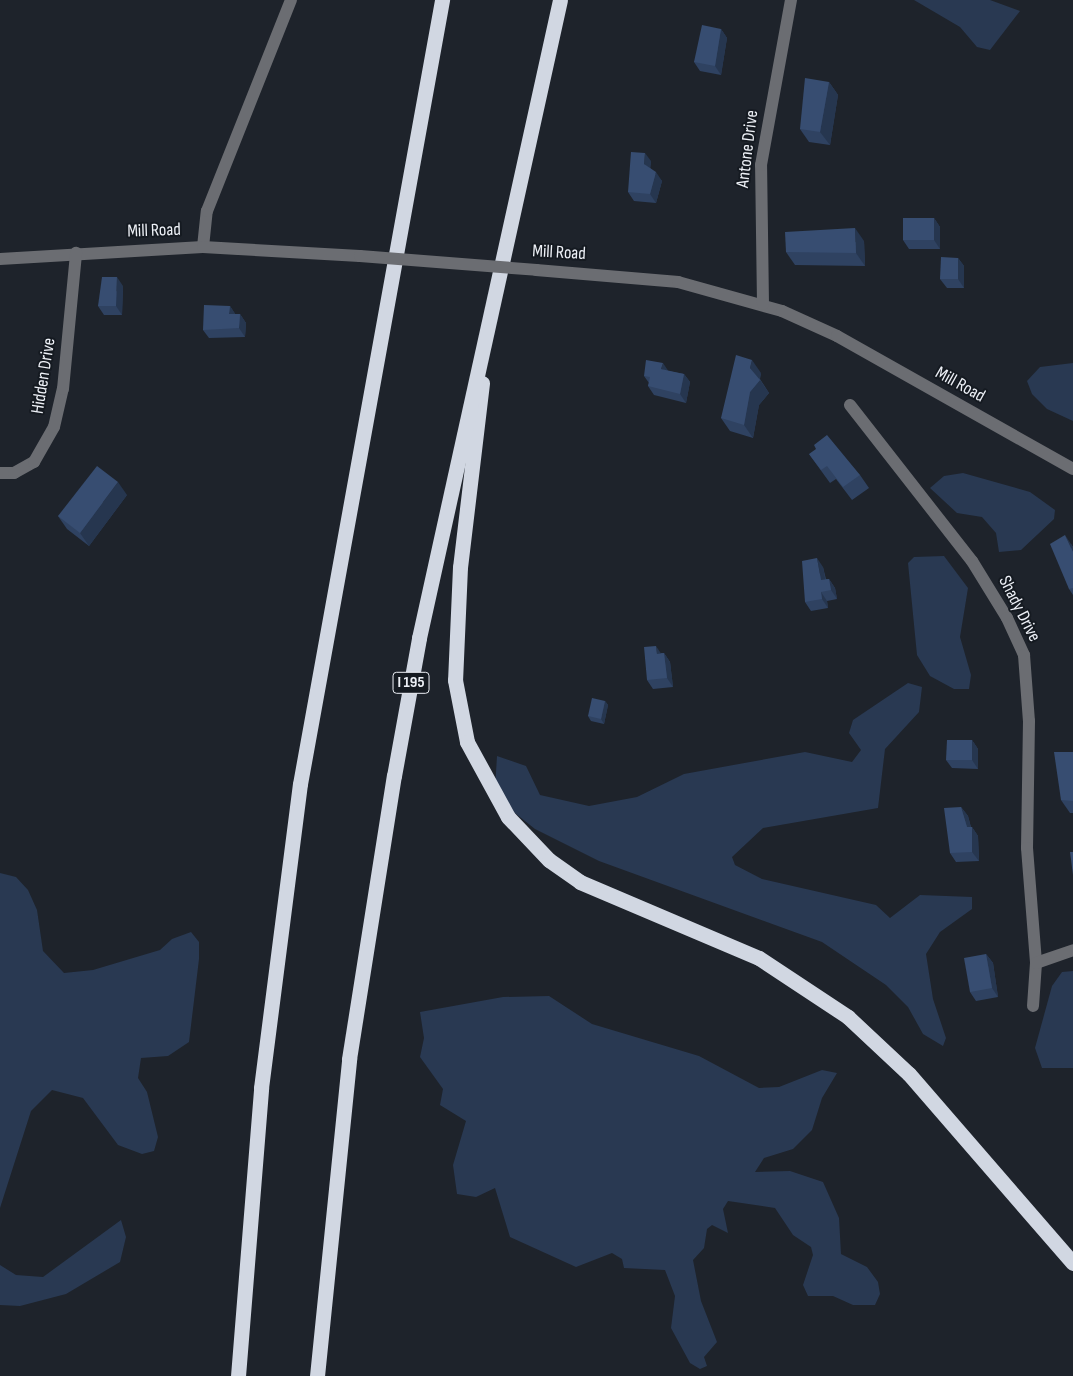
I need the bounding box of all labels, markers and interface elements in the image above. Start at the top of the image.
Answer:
street label: Antone Drive [733,109,763,189]
street label: Mill Road [127,219,181,243]
street label: Mill Road [532,241,586,265]
street label: Hidden Drive [27,336,61,416]
street label: Mill Road [931,363,989,407]
street label: Shady Drive [993,572,1045,646]
road number: I 195 [392,670,430,696]

